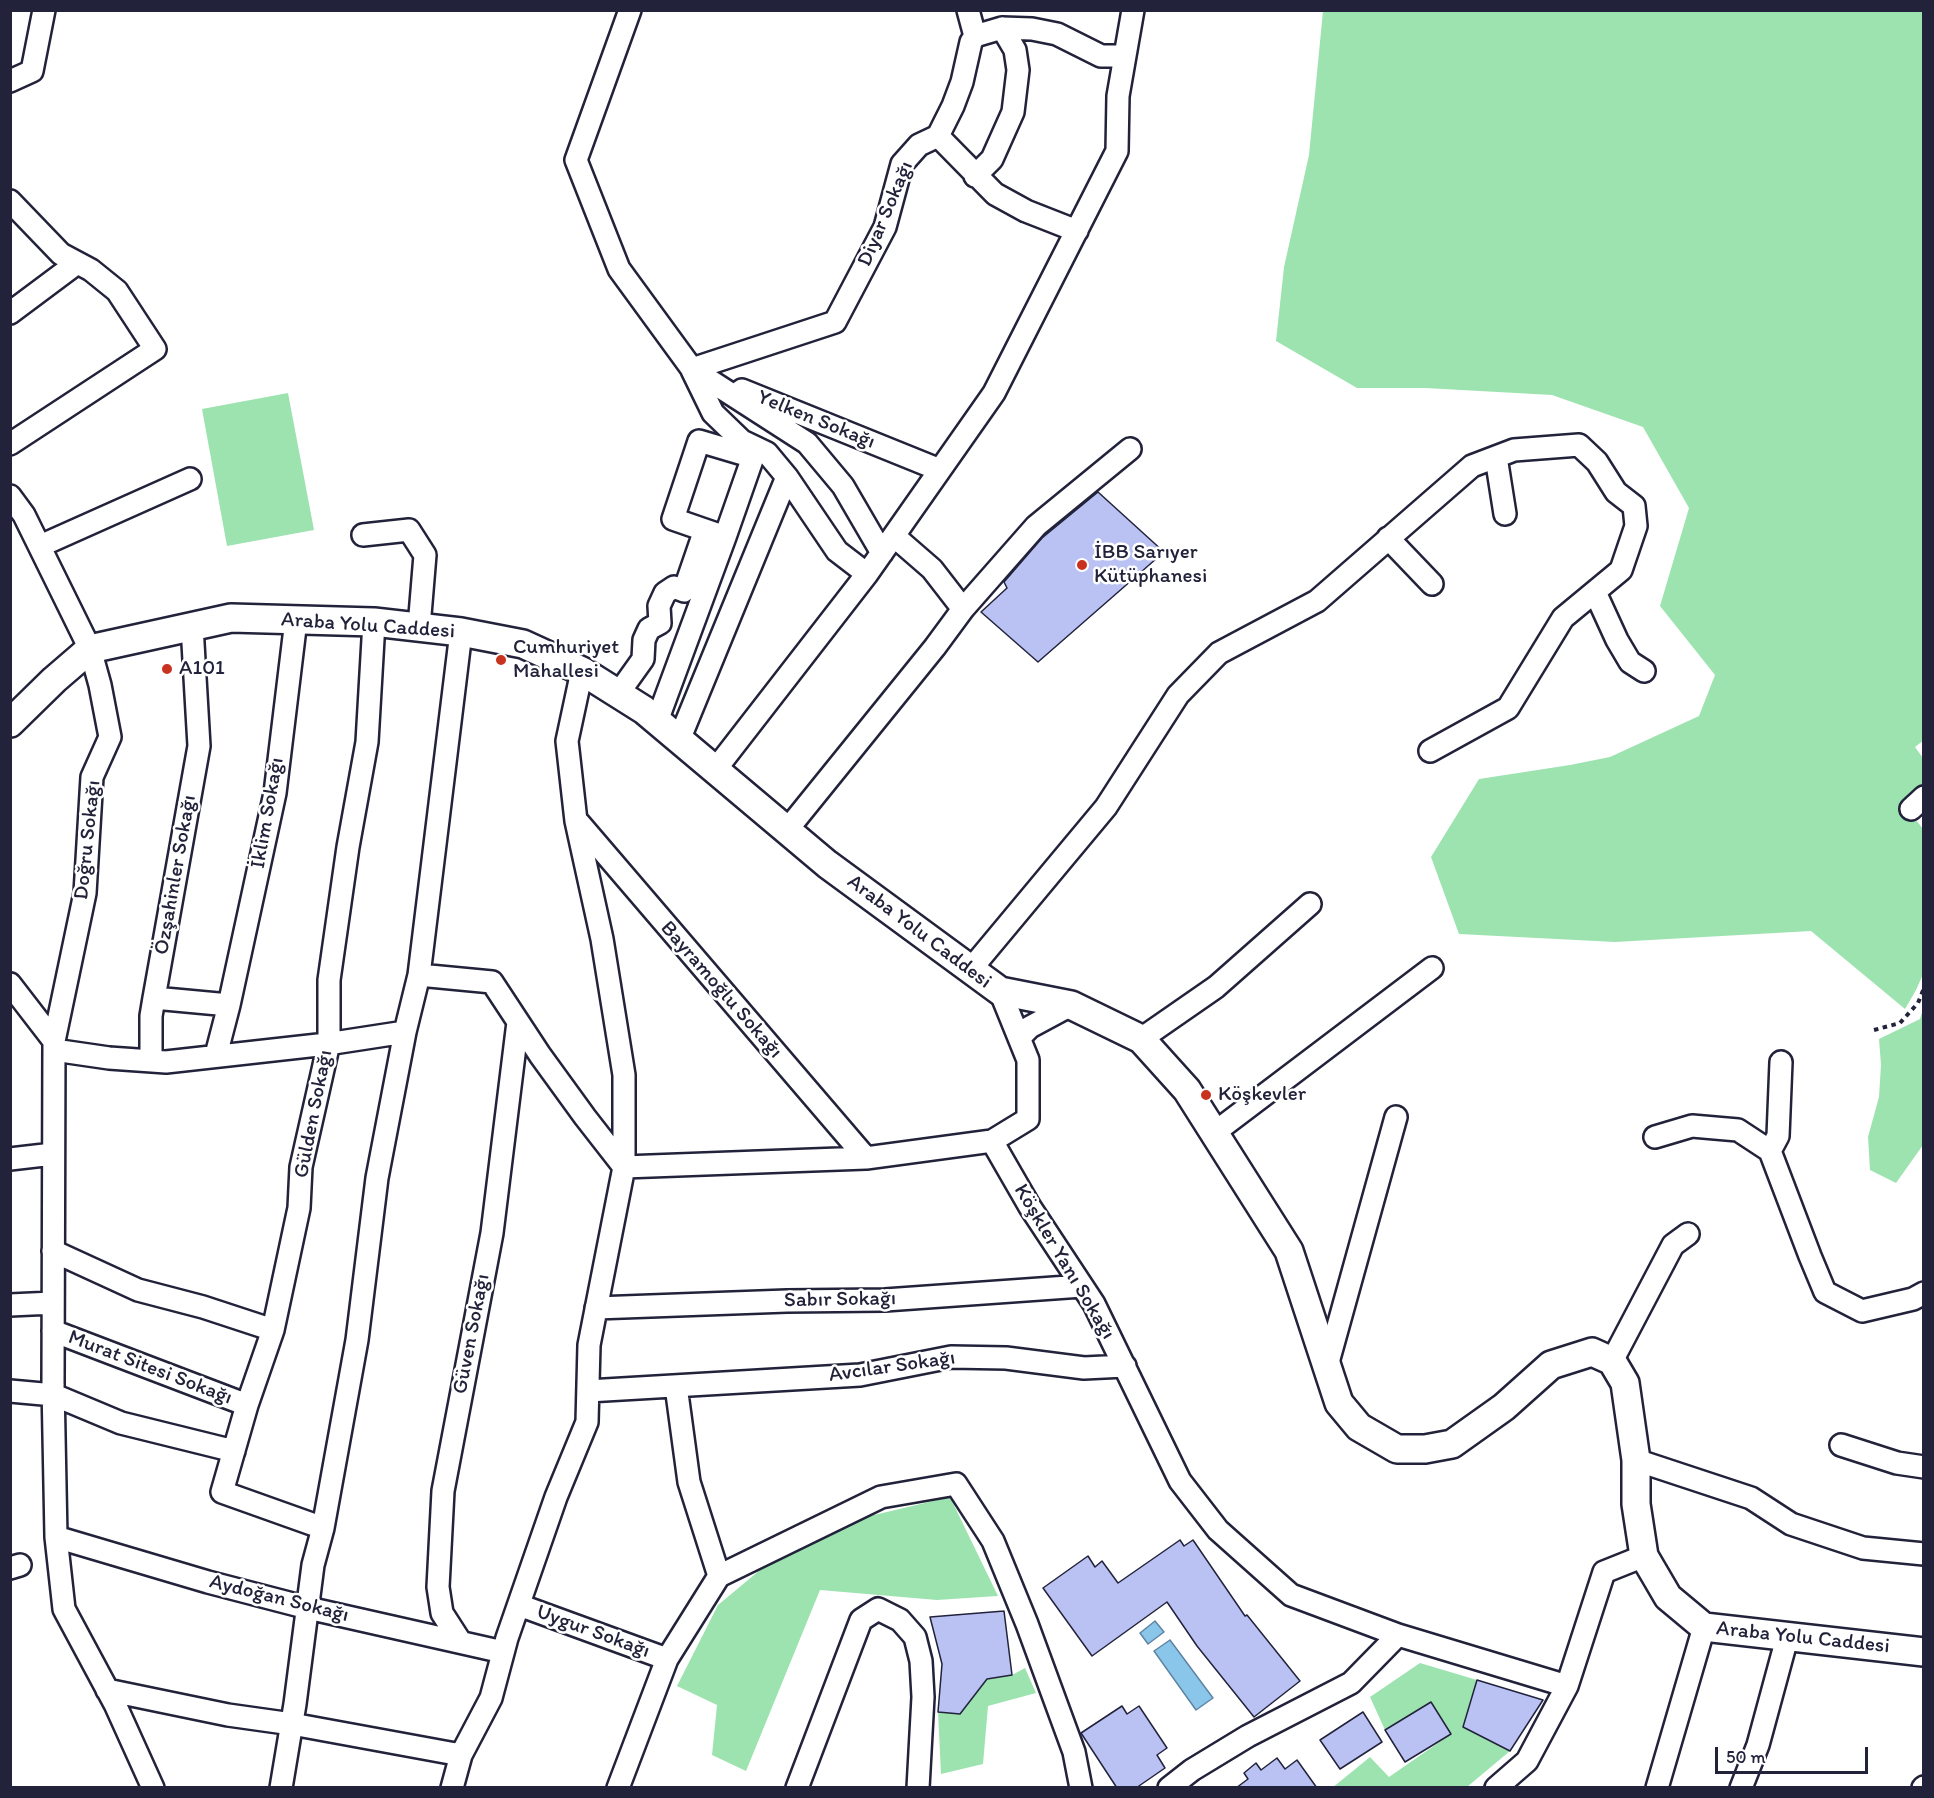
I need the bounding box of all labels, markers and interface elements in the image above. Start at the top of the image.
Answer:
street label: Diyar Sokağı [853,158,919,270]
street label: Yelken Sokağı [753,385,879,455]
place label: İBB Sarıyer Kütüphanesi [1094,540,1207,590]
marker: İBB Sarıyer Kütüphanesi [1075,558,1089,572]
street label: Araba Yolu Caddesi [280,607,456,645]
place label: Cumhuriyet Mahallesi [513,635,619,685]
marker: Cumhuriyet Mahallesi [494,653,508,667]
place label: A101 [179,656,225,682]
marker: A101 [160,662,174,676]
street label: İklim Sokağı [246,756,290,870]
street label: Doğru Sokağı [69,779,107,901]
street label: Özşahinler Sokağı [150,793,202,957]
street label: Araba Yolu Caddesi [842,870,996,994]
street label: Bayramoğlu Sokağı [655,916,787,1064]
street label: Gülden Sokağı [289,1048,339,1180]
place label: Köşkevler [1218,1082,1306,1108]
marker: Köşkevler [1199,1088,1213,1102]
street label: Köşkler Yanı Sokağı [1008,1180,1120,1344]
street label: Güven Sokağı [448,1272,496,1396]
street label: Sabır Sokağı [784,1286,896,1314]
street label: Murat Sitesi Sokağı [64,1325,236,1411]
street label: Avcılar Sokağı [827,1346,957,1388]
street label: Aydoğan Sokağı [207,1570,351,1628]
street label: Uygur Sokağı [533,1600,653,1664]
street label: Araba Yolu Caddesi [1715,1616,1891,1660]
scale bar [1718,1735,1871,1773]
text: 50 m [1726,1746,1766,1768]

